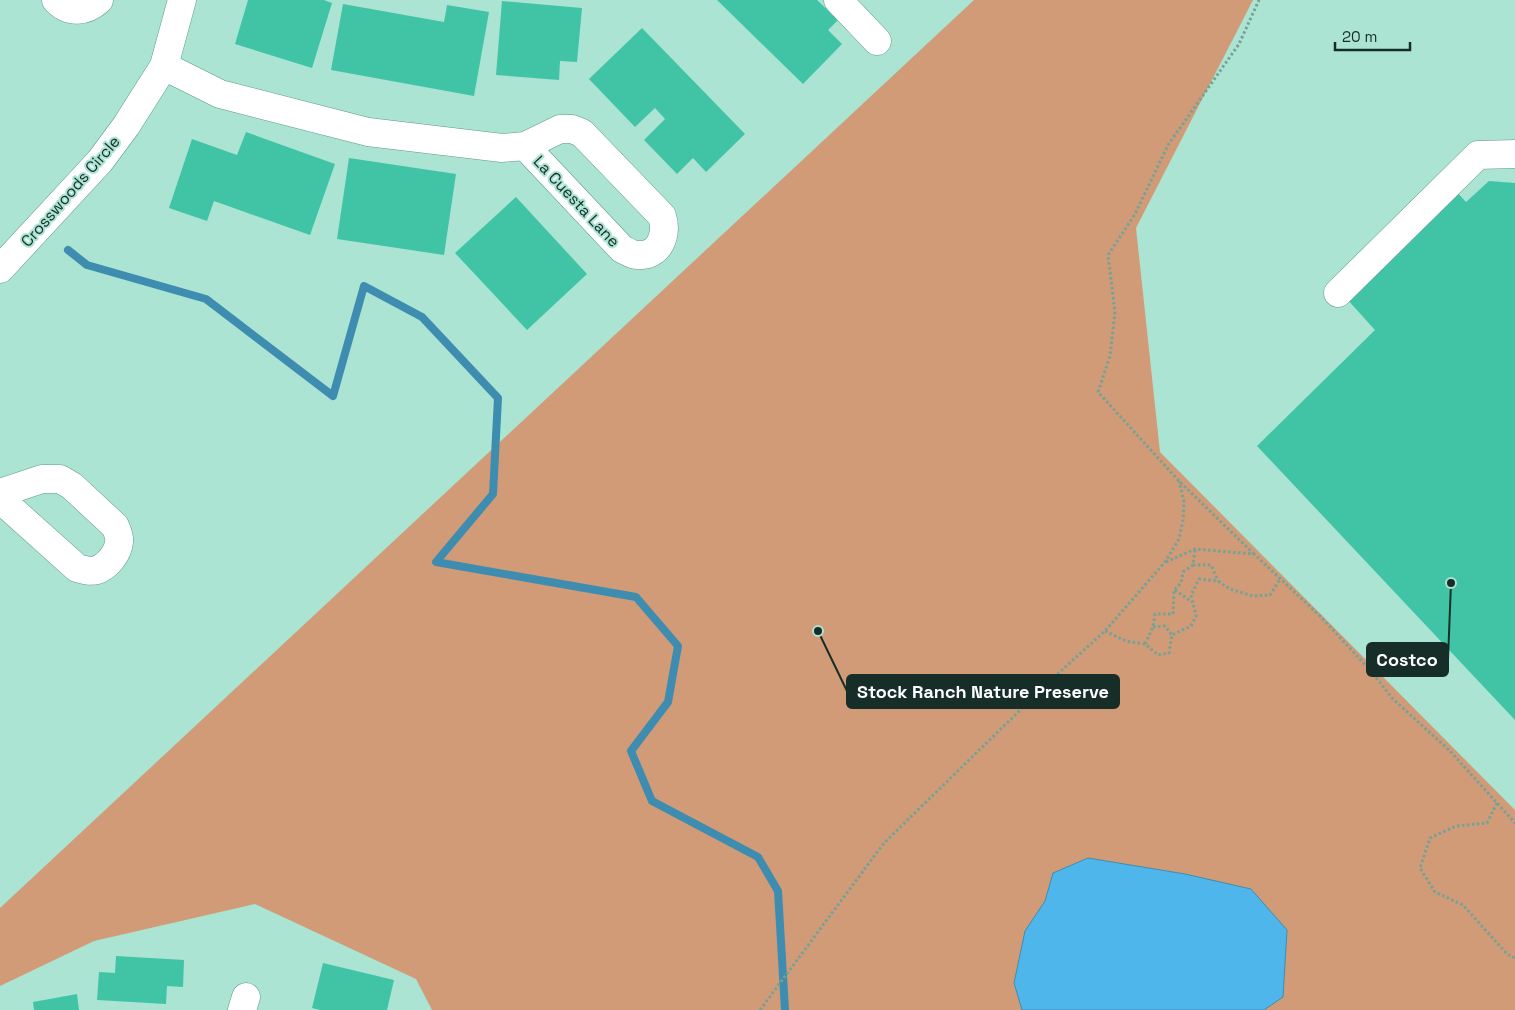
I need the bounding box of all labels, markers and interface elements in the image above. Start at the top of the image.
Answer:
scale bar [1335,20,1410,52]
text: 20 m [1342,27,1377,46]
street label: Crosswoods Circle [16,131,124,251]
street label: La Cuesta Lane [529,151,624,252]
callout: Costco [1367,643,1448,676]
text: Costco [1376,648,1438,671]
callout: Stock Ranch Nature Preserve [847,675,1119,708]
text: Stock Ranch Nature Preserve [857,680,1109,703]

